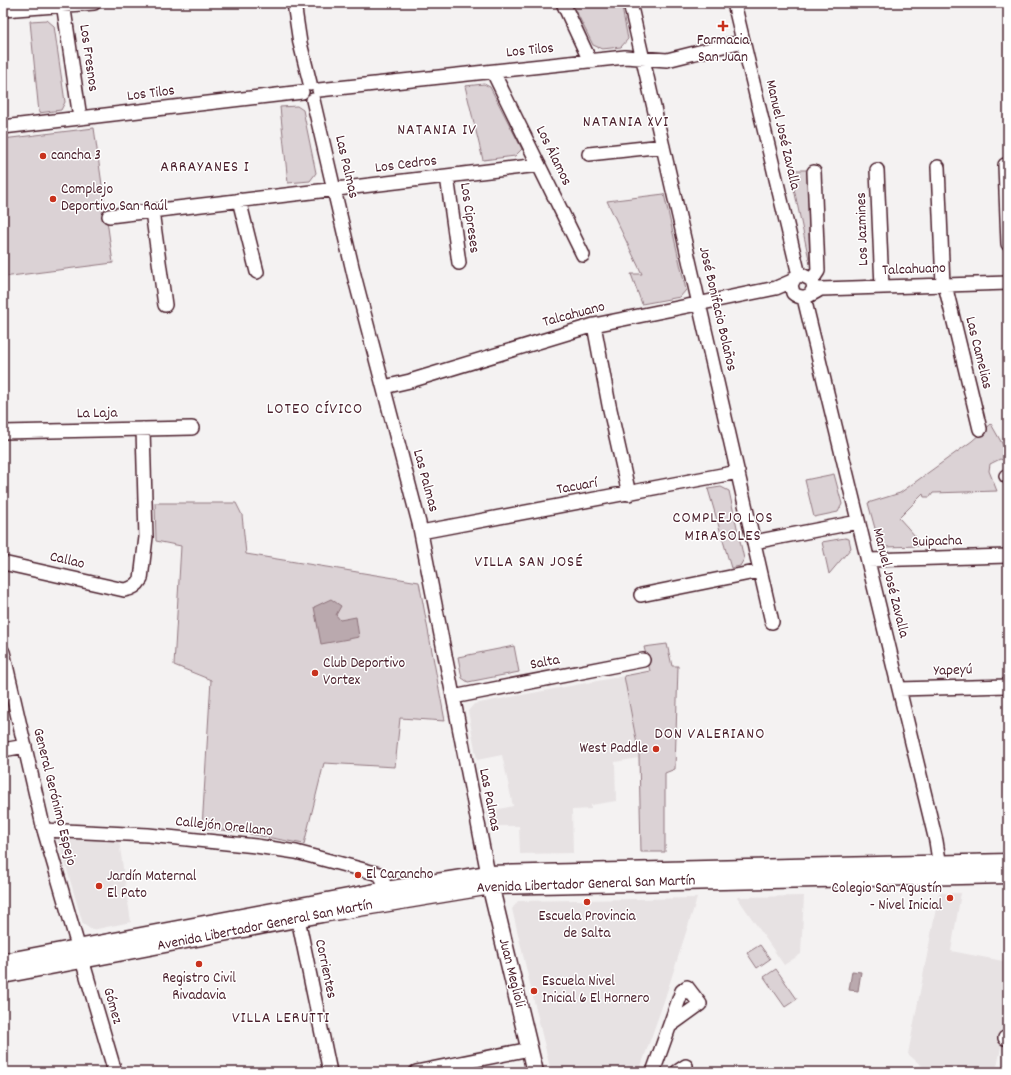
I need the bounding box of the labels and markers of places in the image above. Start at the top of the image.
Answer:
marker: Farmacia San Juan [718,21,728,31]
place label: Farmacia San Juan [697,30,750,69]
place label: cancha 3 [51,145,101,167]
marker: cancha 3 [38,151,48,161]
place label: Complejo Deportivo San Raúl [61,179,168,218]
marker: Complejo Deportivo San Raúl [48,194,58,204]
place label: Club Deportivo Vortex [323,653,405,692]
marker: Club Deportivo Vortex [310,668,320,678]
place label: West Paddle [579,738,648,760]
marker: West Paddle [651,744,661,754]
place label: El Carancho [366,864,434,886]
place label: Jardín Maternal El Pato [107,866,197,905]
marker: El Carancho [353,870,363,880]
place label: Colegio San Agustín - Nivel Inicial [832,878,942,917]
marker: Jardín Maternal El Pato [94,881,104,891]
marker: Colegio San Agustín - Nivel Inicial [945,893,955,903]
marker: Escuela Provincia de Salta [582,897,592,907]
place label: Escuela Provincia de Salta [538,906,636,945]
marker: Registro Civil Rivadavia [194,959,204,969]
place label: Registro Civil Rivadavia [162,968,236,1007]
place label: Escuela Nivel Inicial 6 El Hornero [542,971,650,1010]
marker: Escuela Nivel Inicial 6 El Hornero [529,986,539,996]

